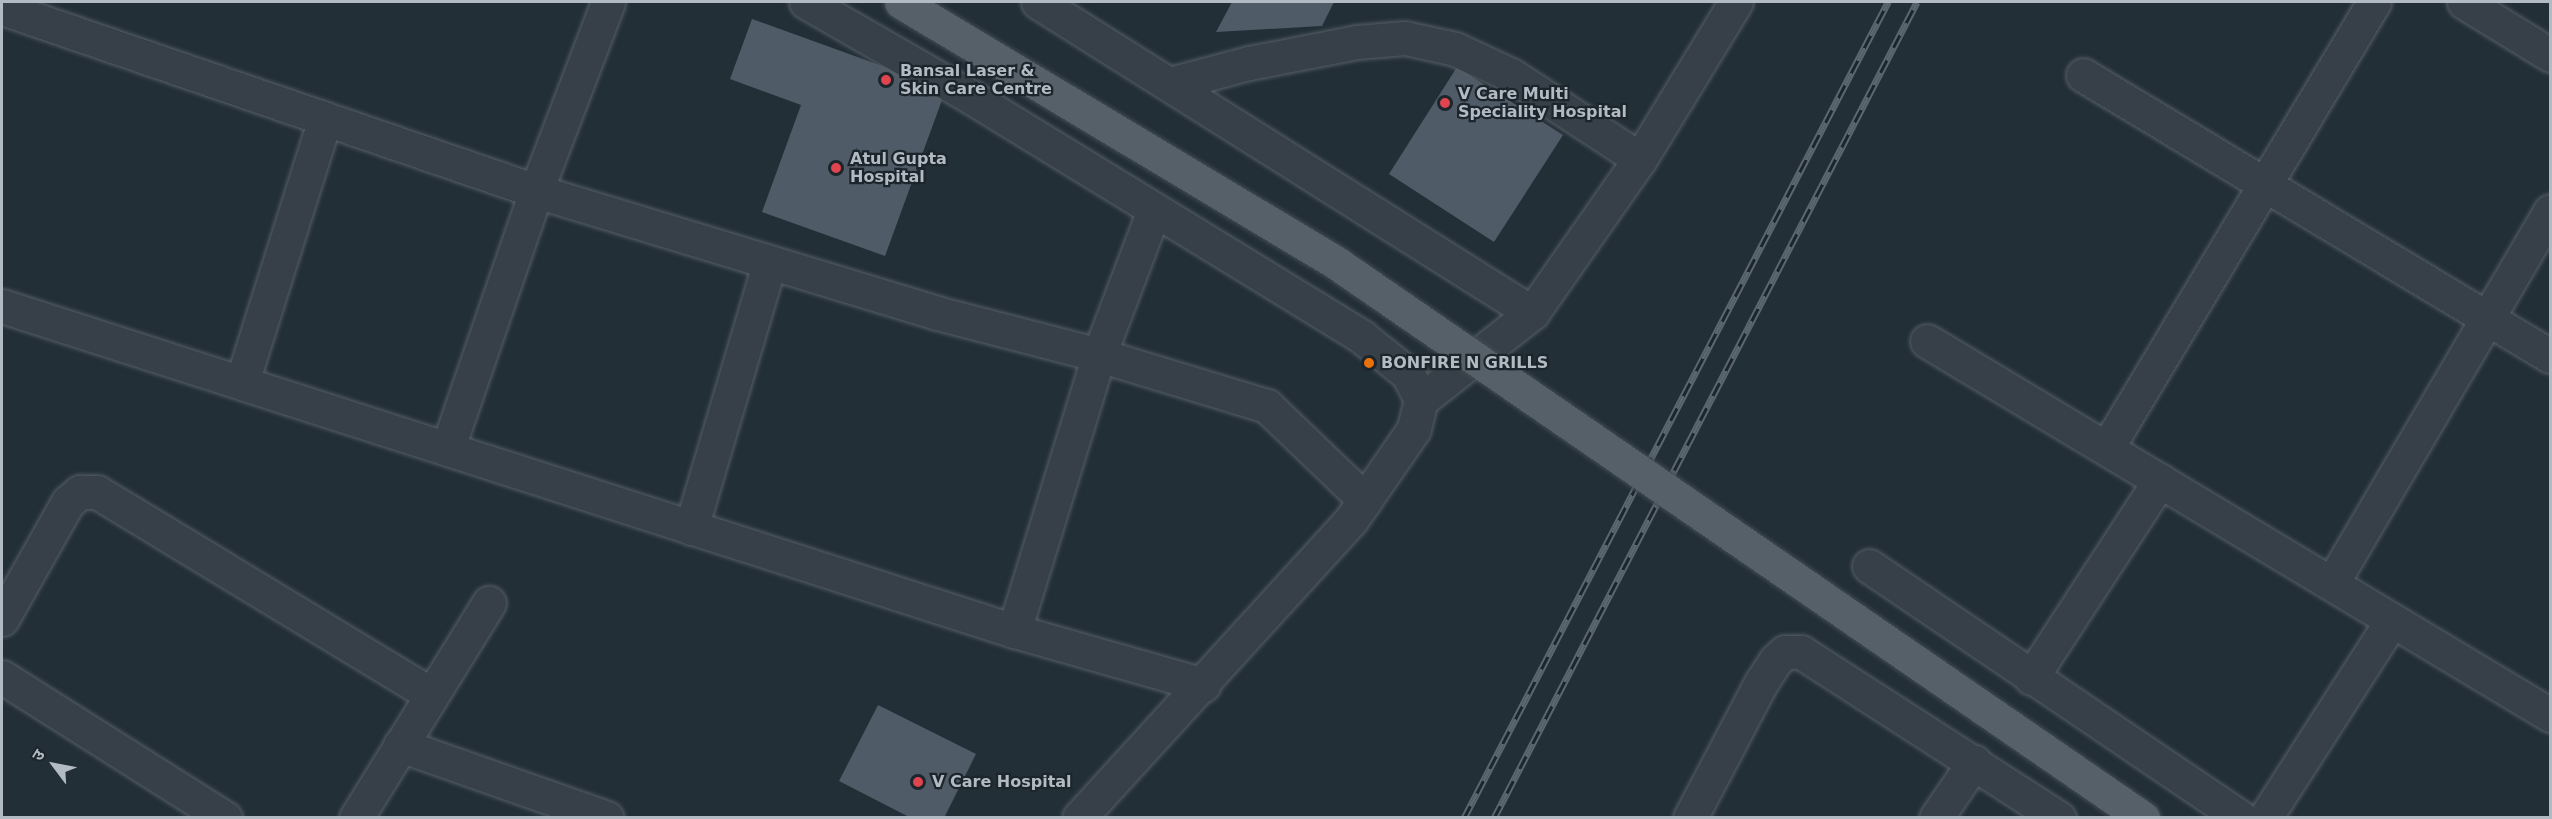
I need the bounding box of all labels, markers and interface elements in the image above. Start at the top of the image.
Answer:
place label: Bansal Laser & Skin Care Centre [900,61,1052,99]
marker: Bansal Laser & Skin Care Centre [877,71,895,89]
place label: V Care Multi Speciality Hospital [1458,84,1627,122]
marker: V Care Multi Speciality Hospital [1436,94,1454,112]
place label: Atul Gupta Hospital [850,149,947,187]
marker: Atul Gupta Hospital [827,159,845,177]
place label: BONFIRE N GRILLS [1381,353,1548,373]
marker: BONFIRE N GRILLS [1362,356,1376,370]
north arrow [24,735,84,795]
text: उ [28,746,49,764]
place label: V Care Hospital [932,772,1072,792]
marker: V Care Hospital [909,773,927,791]

